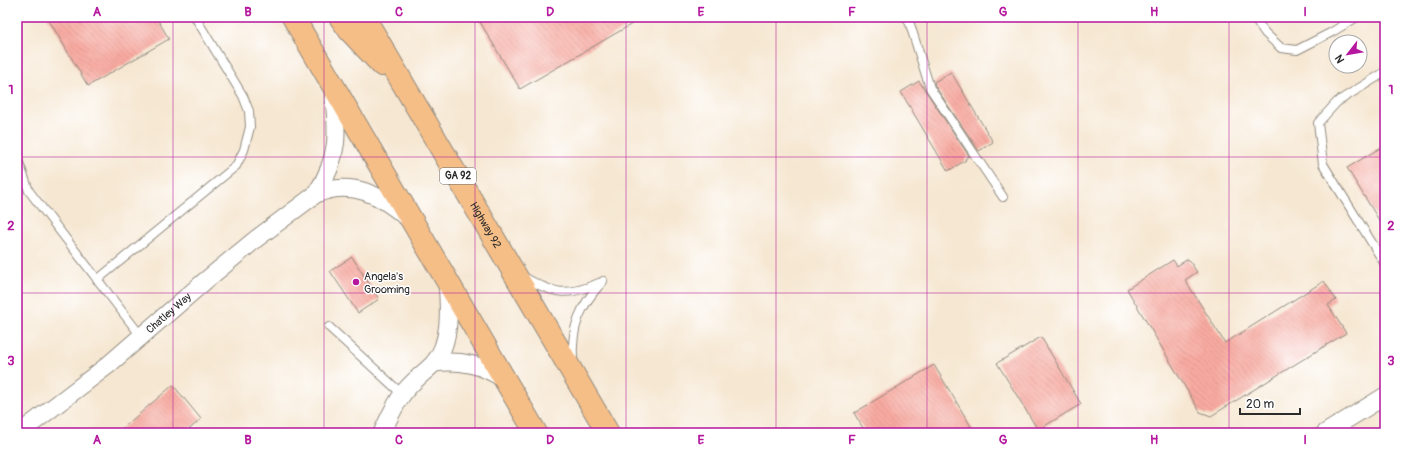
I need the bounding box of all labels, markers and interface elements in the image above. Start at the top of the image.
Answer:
text: A [93,4,102,20]
text: B [244,4,252,20]
text: C [395,4,403,20]
text: D [546,4,554,20]
text: E [698,4,705,20]
text: F [848,4,856,20]
text: G [999,4,1008,20]
text: H [1150,4,1158,20]
text: I [1303,4,1307,20]
north arrow [1328,34,1368,74]
text: N [1332,52,1347,65]
text: 1 [8,82,14,98]
text: 1 [1388,82,1394,98]
road number: GA 92 [440,168,476,184]
street label: Highway 92 [467,199,505,250]
text: 2 [7,218,15,234]
text: 2 [1387,218,1395,234]
place label: Angela's Grooming [364,270,410,296]
marker: Angela's Grooming [351,277,361,287]
street label: Chatley Way [143,290,194,336]
text: 3 [7,353,15,369]
text: 3 [1387,353,1395,369]
scale bar [1240,390,1300,416]
text: 20 m [1246,397,1275,412]
text: A [93,432,102,448]
text: B [244,432,252,448]
text: C [395,432,403,448]
text: D [546,432,554,448]
text: E [698,432,705,448]
text: F [848,432,856,448]
text: G [999,432,1008,448]
text: H [1150,432,1158,448]
text: I [1303,432,1307,448]

